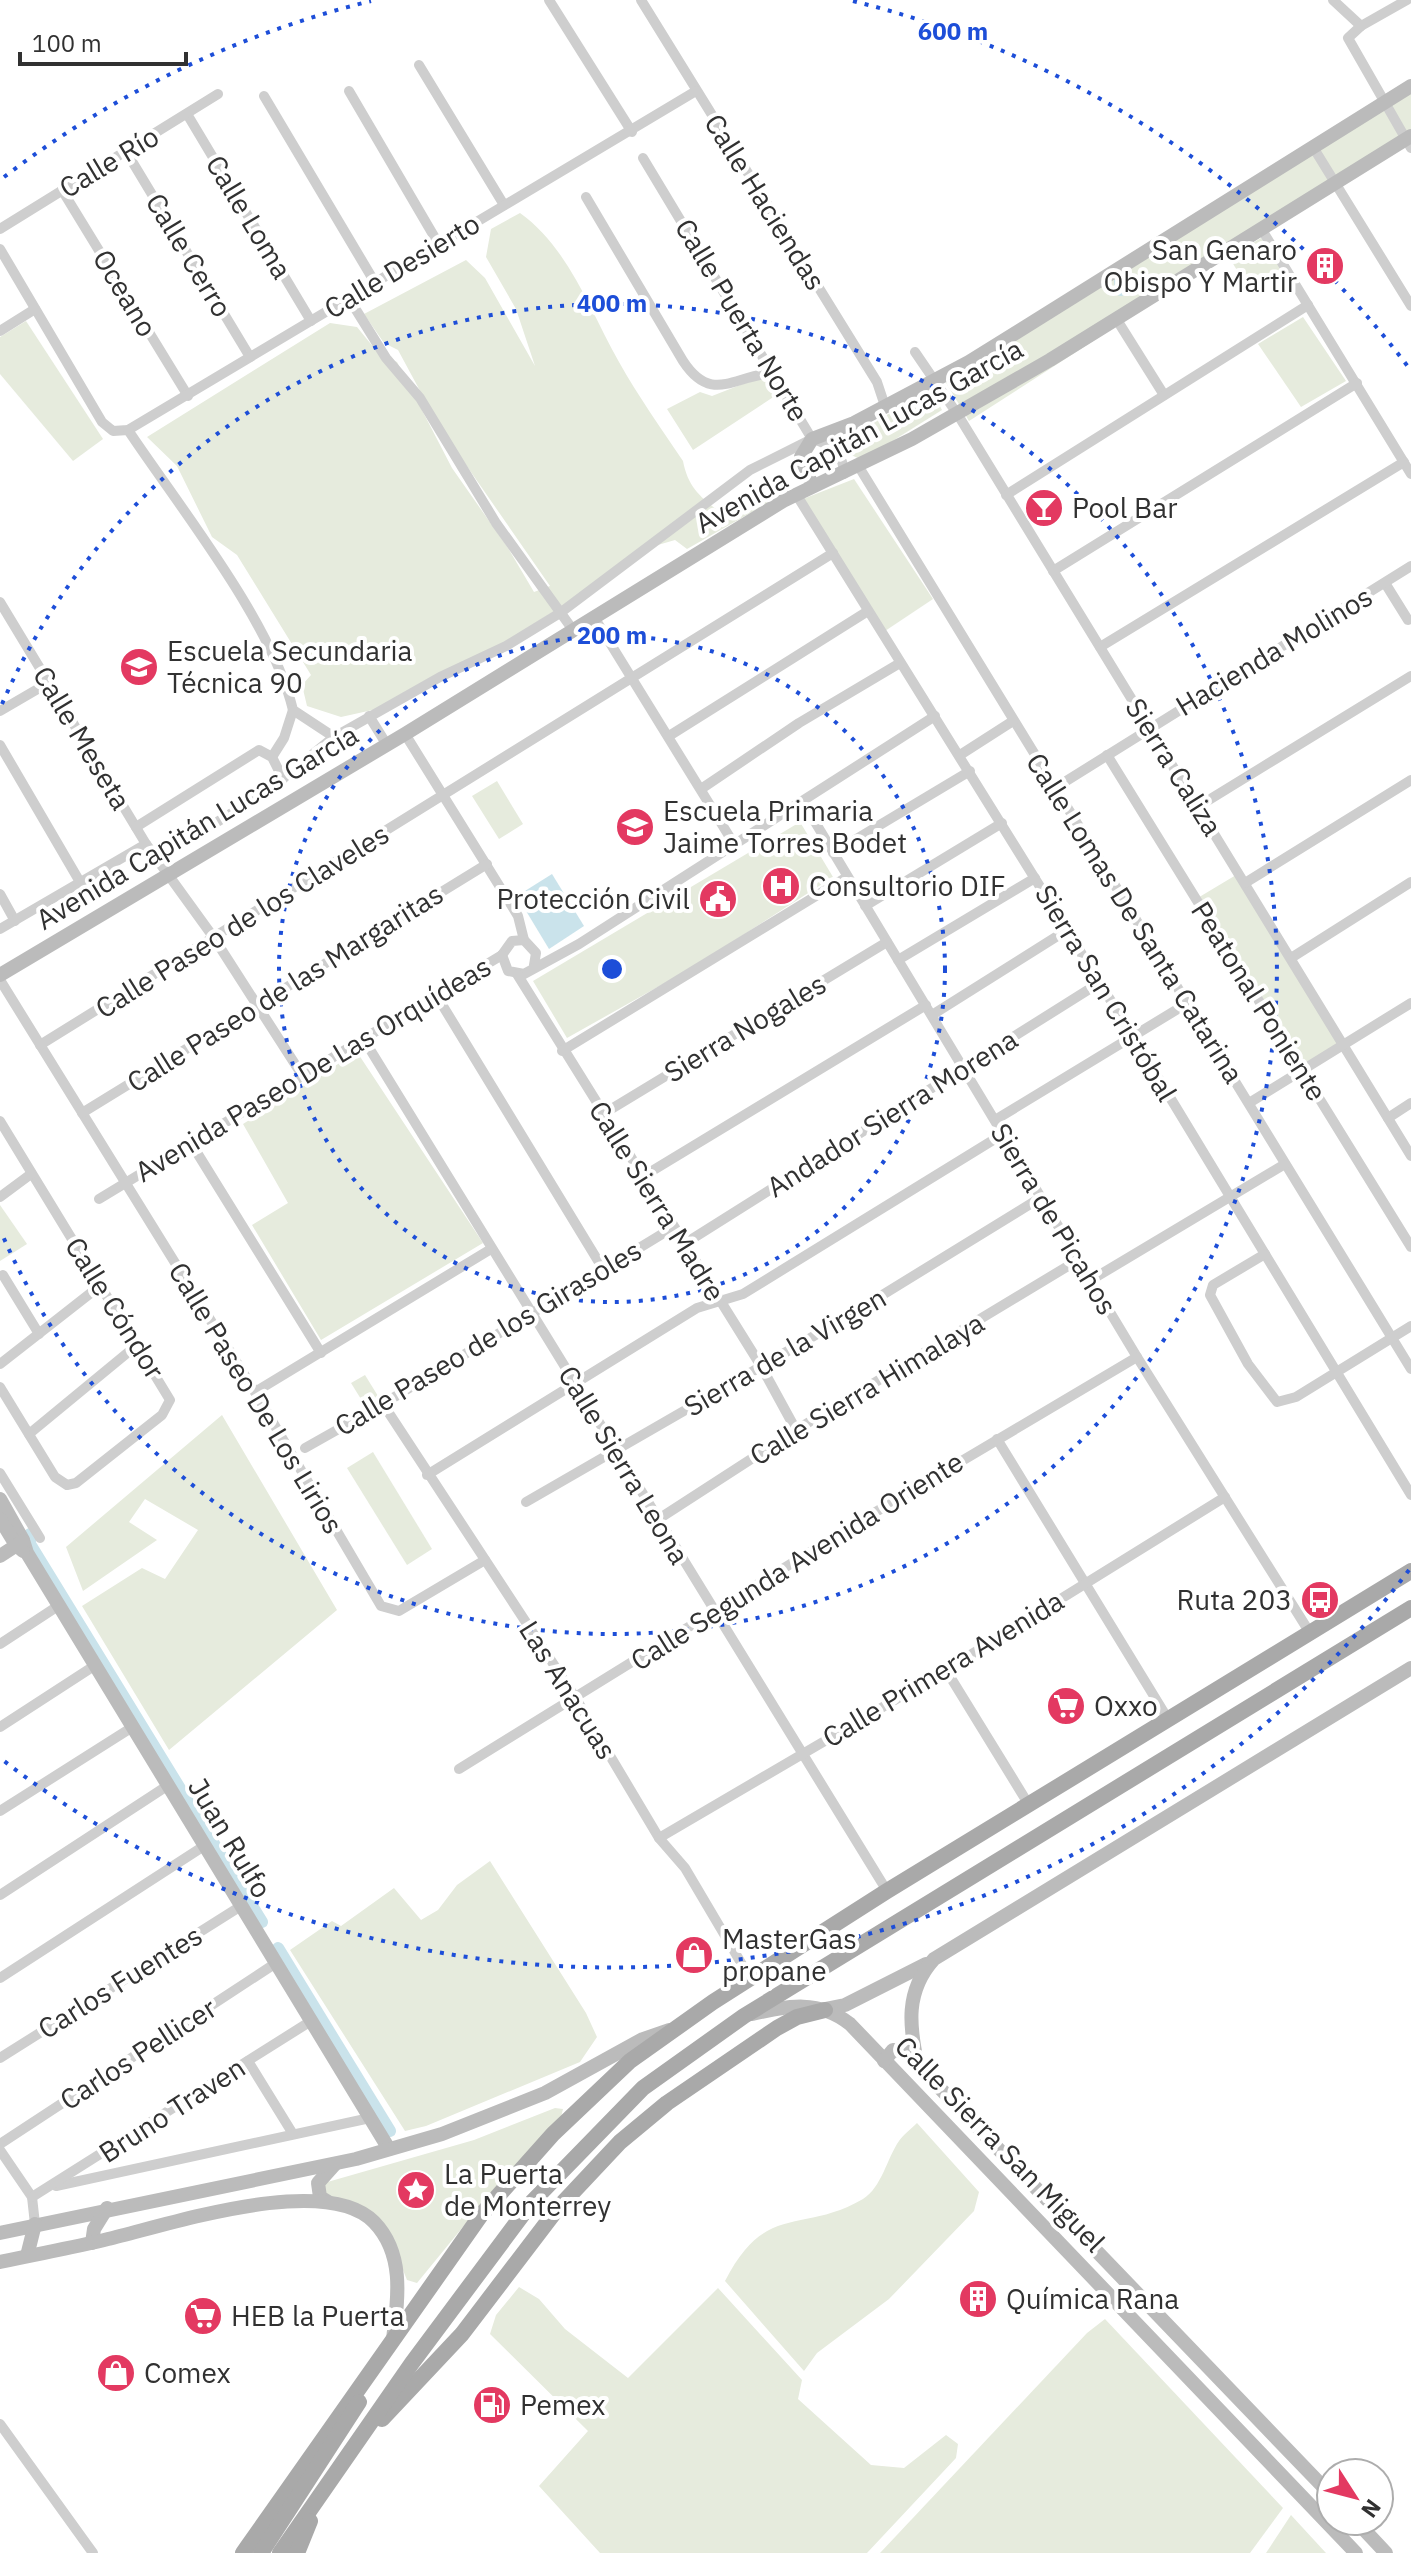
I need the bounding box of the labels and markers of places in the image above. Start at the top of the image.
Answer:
place label: San Genaro Obispo Y Martir [1103,231,1297,300]
building icon: San Genaro Obispo Y Martir [1304,245,1346,287]
bar icon: Pool Bar [1023,487,1065,529]
place label: Pool Bar [1072,489,1178,526]
place label: Escuela Secundaria Técnica 90 [167,632,412,701]
school or university icon: Escuela Secundaria Técnica 90 [118,646,160,688]
place label: Escuela Primaria Jaime Torres Bodet [663,792,907,861]
school or university icon: Escuela Primaria Jaime Torres Bodet [614,806,656,848]
hospital icon: Consultorio DIF [760,865,802,907]
place label: Consultorio DIF [809,867,1006,904]
public building icon: Protección Civil [697,878,739,920]
place label: Protección Civil [496,880,690,917]
centre of rings [598,955,626,983]
bus stop icon: Ruta 203 [1299,1579,1341,1621]
place label: Ruta 203 [1176,1581,1292,1618]
supermarket icon: Oxxo [1045,1685,1087,1727]
place label: Oxxo [1094,1687,1158,1724]
place label: MasterGas propane [722,1920,857,1989]
shop icon: MasterGas propane [673,1934,715,1976]
place label: La Puerta de Monterrey [444,2155,611,2224]
place icon: La Puerta de Monterrey [395,2169,437,2211]
building icon: Química Rana [957,2278,999,2320]
place label: Química Rana [1006,2280,1179,2317]
supermarket icon: HEB la Puerta [182,2295,224,2337]
place label: HEB la Puerta [231,2297,405,2334]
shop icon: Comex [95,2352,137,2394]
place label: Comex [144,2354,231,2391]
fuel station icon: Pemex [471,2384,513,2426]
place label: Pemex [520,2386,605,2423]

